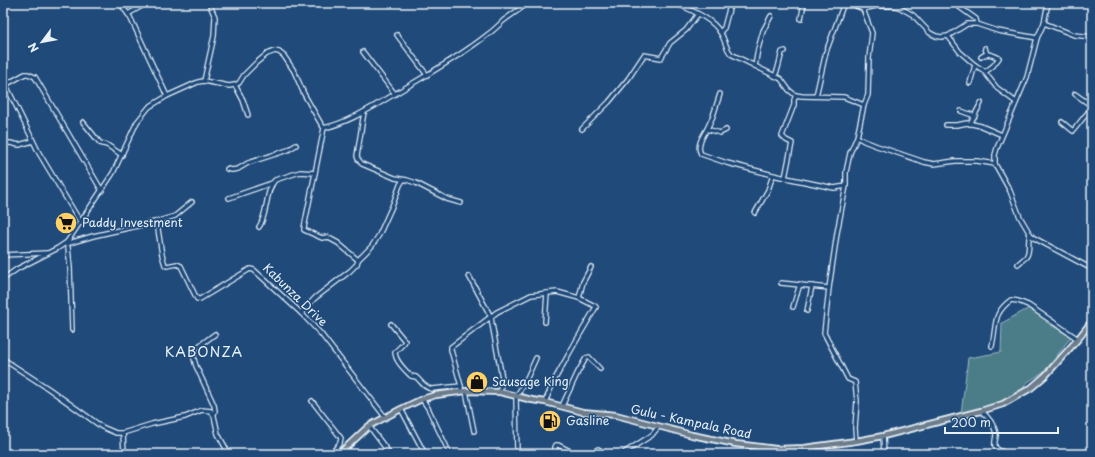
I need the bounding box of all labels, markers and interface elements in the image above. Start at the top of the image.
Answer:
north arrow [22,22,62,62]
text: N [23,39,43,56]
supermarket icon: Paddy Investment [53,210,79,236]
place label: Paddy Investment [82,213,183,231]
street label: Kabunza Drive [259,259,332,330]
district label: KABONZA [165,341,243,362]
shop icon: Sausage King [464,369,490,395]
place label: Sausage King [492,372,569,390]
street label: Gulu - Kampala Road [629,399,753,443]
fuel station icon: Gasline [537,408,563,434]
scale bar [945,409,1058,435]
place label: Gasline [566,411,610,429]
text: 200 m [951,413,991,431]

